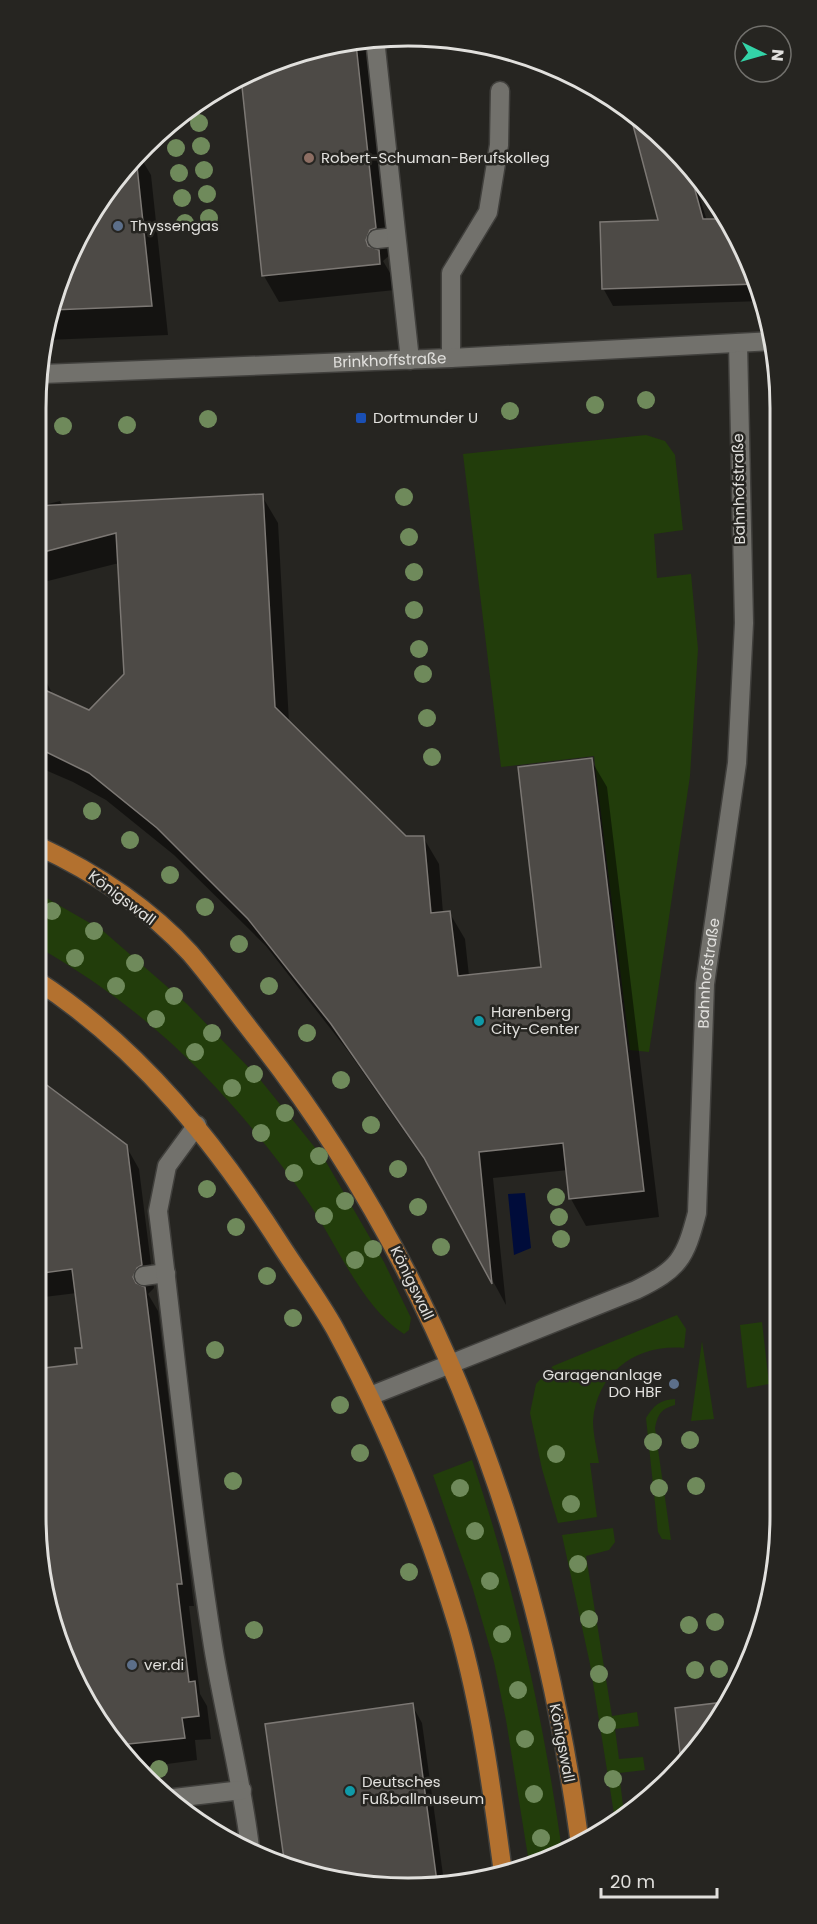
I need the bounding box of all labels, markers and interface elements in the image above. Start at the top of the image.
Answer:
north arrow [733,24,793,84]
text: N [765,48,789,62]
place label: Robert-Schuman-Berufskolleg [321,147,550,168]
marker: Robert-Schuman-Berufskolleg [302,151,316,165]
place label: Thyssengas [130,215,219,236]
marker: Thyssengas [111,219,125,233]
street label: Brinkhoffstraße [333,347,447,373]
place label: Dortmunder U [373,407,478,428]
marker: Dortmunder U [354,411,368,425]
street label: Bahnhofstraße [727,433,750,545]
street label: Königswall [84,865,160,930]
street label: Bahnhofstraße [692,916,724,1029]
place label: Harenberg City-Center [491,1001,580,1039]
marker: Harenberg City-Center [472,1014,486,1028]
street label: Königswall [386,1242,439,1323]
place label: Garagenanlage DO HBF [542,1364,662,1402]
marker: Garagenanlage DO HBF [667,1377,681,1391]
place label: ver.di [144,1654,184,1675]
marker: ver.di [125,1658,139,1672]
street label: Königswall [545,1702,580,1784]
place label: Deutsches Fußballmuseum [362,1771,484,1809]
marker: Deutsches Fußballmuseum [343,1784,357,1798]
scale bar [601,1861,716,1899]
text: 20 m [610,1869,655,1894]

